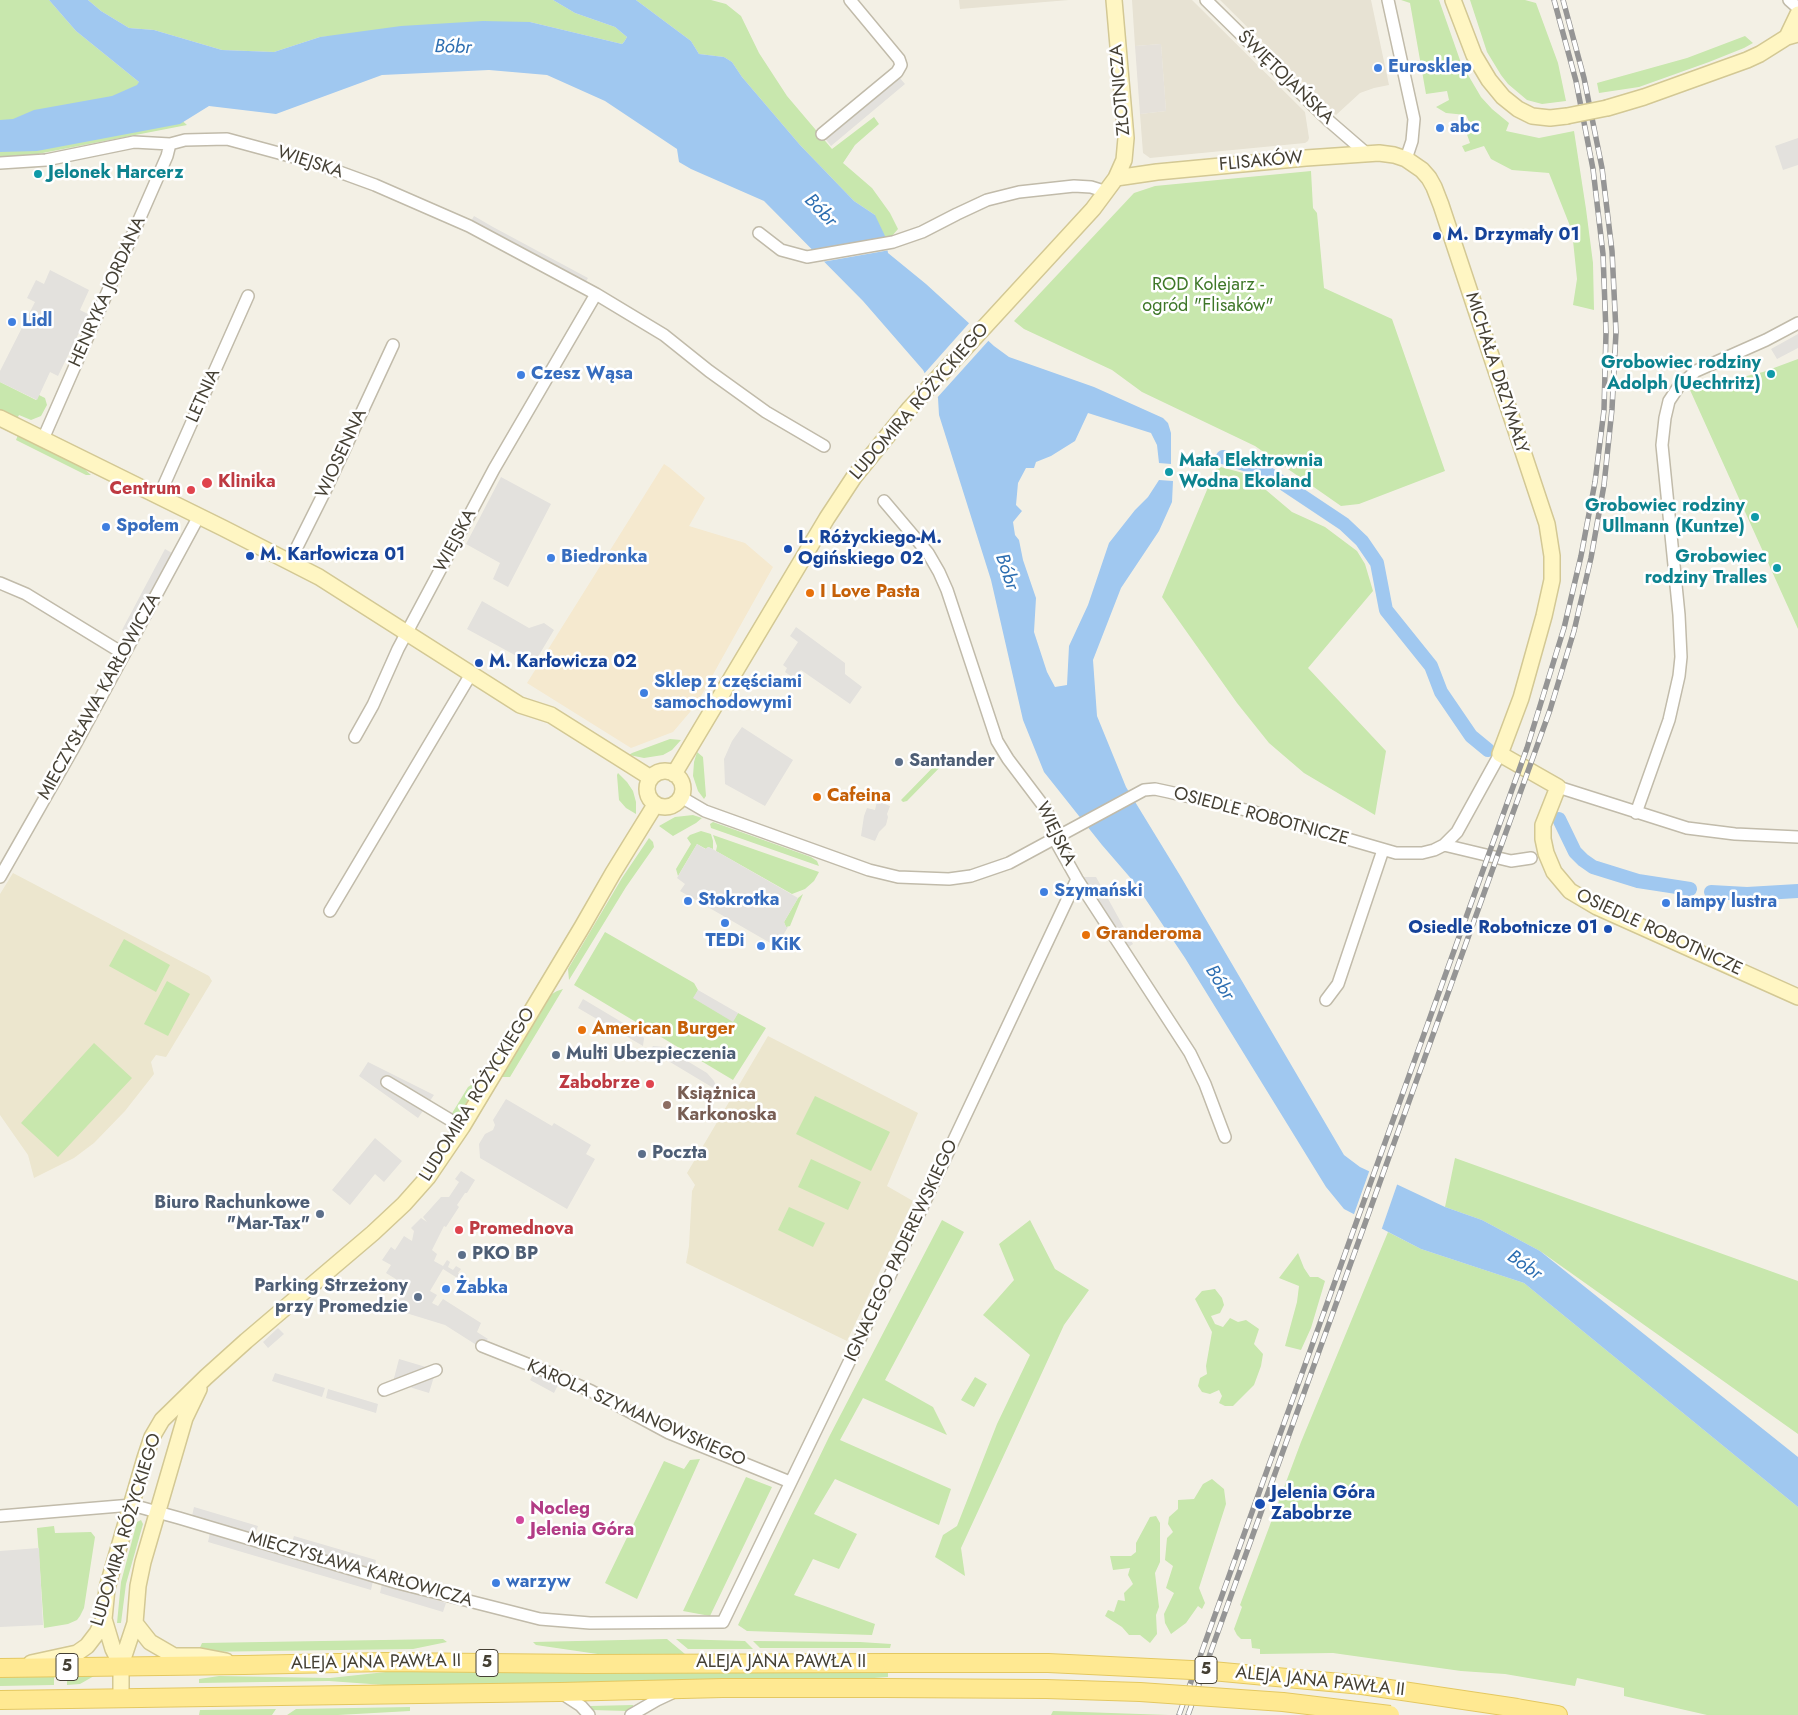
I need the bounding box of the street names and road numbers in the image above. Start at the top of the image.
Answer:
street label: ŚWIĘTOJAŃSKA [1232,27,1338,129]
street label: ZŁOTNICZA [1106,43,1136,137]
street label: WIEJSKA [274,142,346,184]
street label: FLISAKÓW [1218,148,1304,176]
street label: HENRYKA JORDANA [65,213,151,371]
street label: MICHAŁA DRZYMAŁY [1460,290,1532,456]
street label: LUDOMIRA RÓŻYCKIEGO [846,319,994,485]
street label: LETNIA [183,366,225,426]
street label: WIOSENNA [312,406,372,502]
street label: WIEJSKA [430,506,482,576]
street label: MIECZYSŁAWA KARŁOWICZA [34,590,166,804]
street label: OSIEDLE ROBOTNICZE [1171,783,1351,851]
street label: WIEJSKA [1030,799,1080,869]
street label: OSIEDLE ROBOTNICZE [1573,885,1745,981]
street label: LUDOMIRA RÓŻYCKIEGO [416,1004,540,1186]
street label: IGNACEGO PADEREWSKIEGO [841,1137,963,1365]
street label: KAROLA SZYMANOWSKIEGO [523,1356,749,1472]
street label: LUDOMIRA RÓŻYCKIEGO [87,1431,167,1629]
street label: MIECZYSŁAWA KARŁOWICZA [245,1528,475,1612]
road number: 5 [476,1650,498,1676]
street label: ALEJA JANA PAWŁA II [291,1651,461,1675]
street label: ALEJA JANA PAWŁA II [696,1652,866,1674]
road number: 5 [56,1654,78,1680]
road number: 5 [1195,1656,1217,1684]
street label: ALEJA JANA PAWŁA II [1234,1662,1406,1702]

